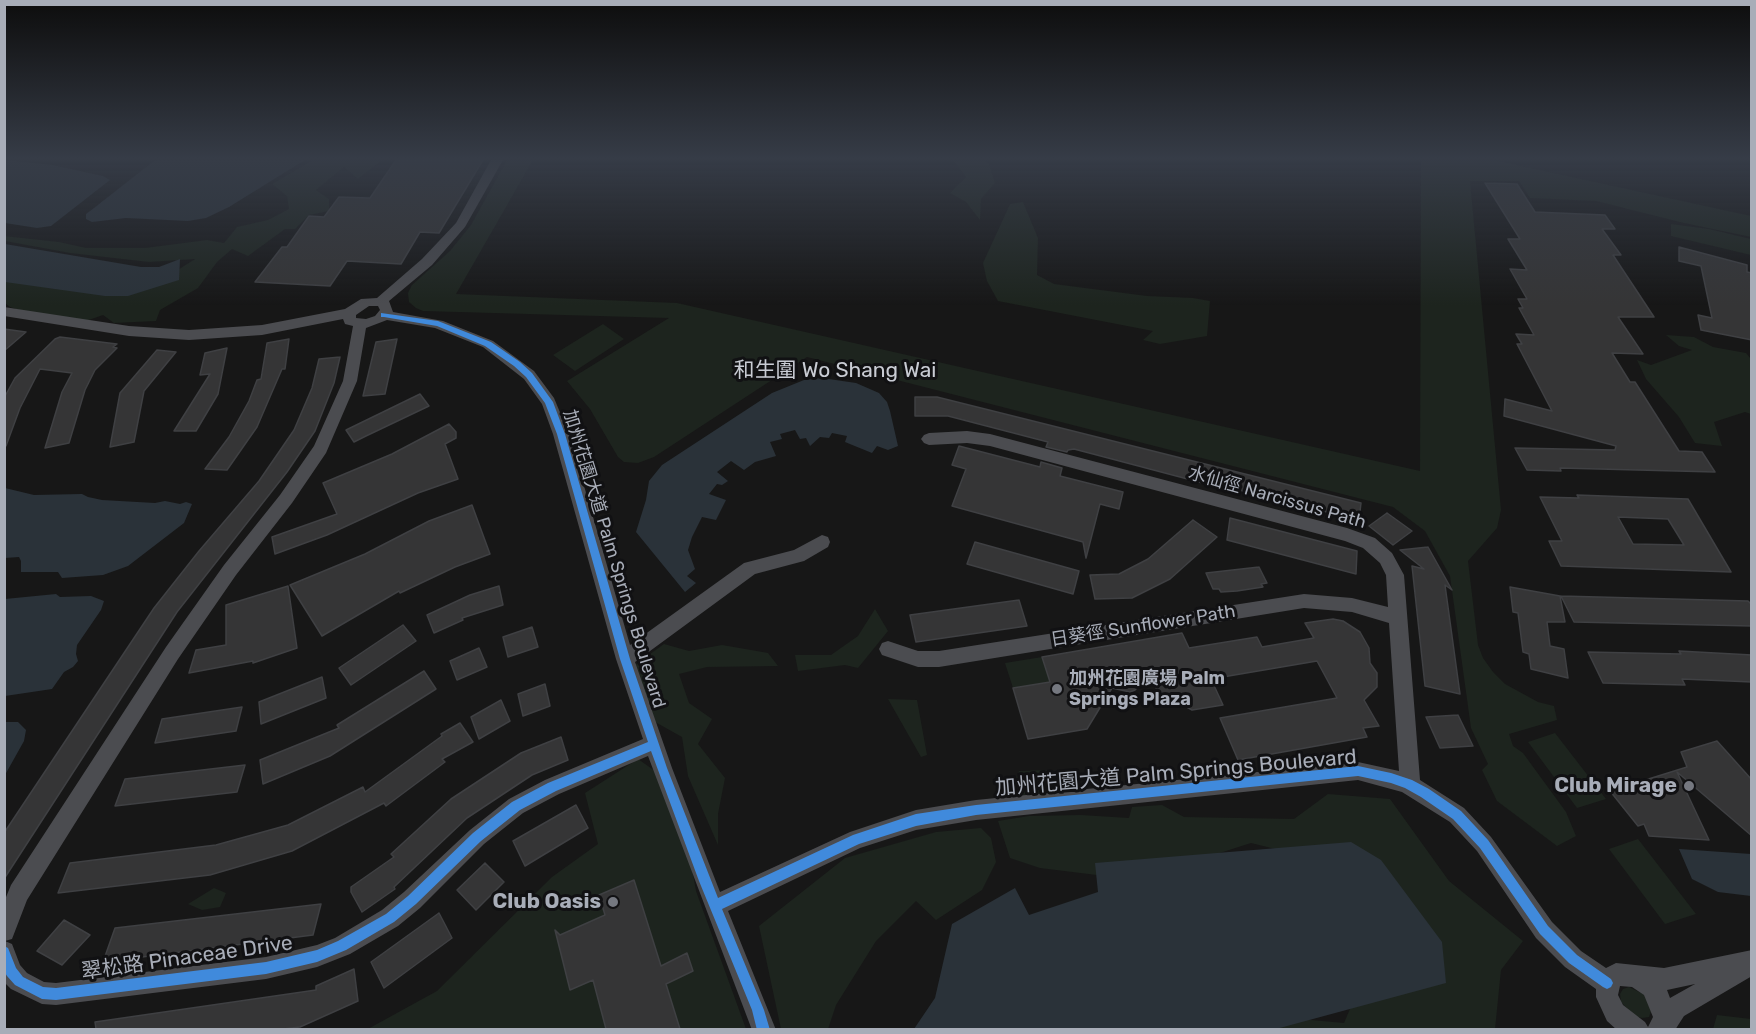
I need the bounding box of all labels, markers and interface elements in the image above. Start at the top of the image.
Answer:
district label: 和生圍 Wo Shang Wai [734,358,936,384]
street label: 加州花園大道 Palm Springs Boulevard [558,407,670,711]
street label: 水仙徑 Narcissus Path [1186,462,1368,534]
street label: 日葵徑 Sunflower Path [1049,601,1237,651]
place label: 加州花園廣場 Palm Springs Plaza [1069,668,1225,710]
marker: 加州花園廣場 Palm Springs Plaza [1050,682,1064,696]
street label: 加州花園大道 Palm Springs Boulevard [994,745,1358,801]
place label: Club Mirage [1554,773,1677,799]
marker: Club Mirage [1682,779,1696,793]
place label: Club Oasis [492,889,601,915]
marker: Club Oasis [606,895,620,909]
street label: 翠松路 Pinaceae Drive [80,931,294,985]

